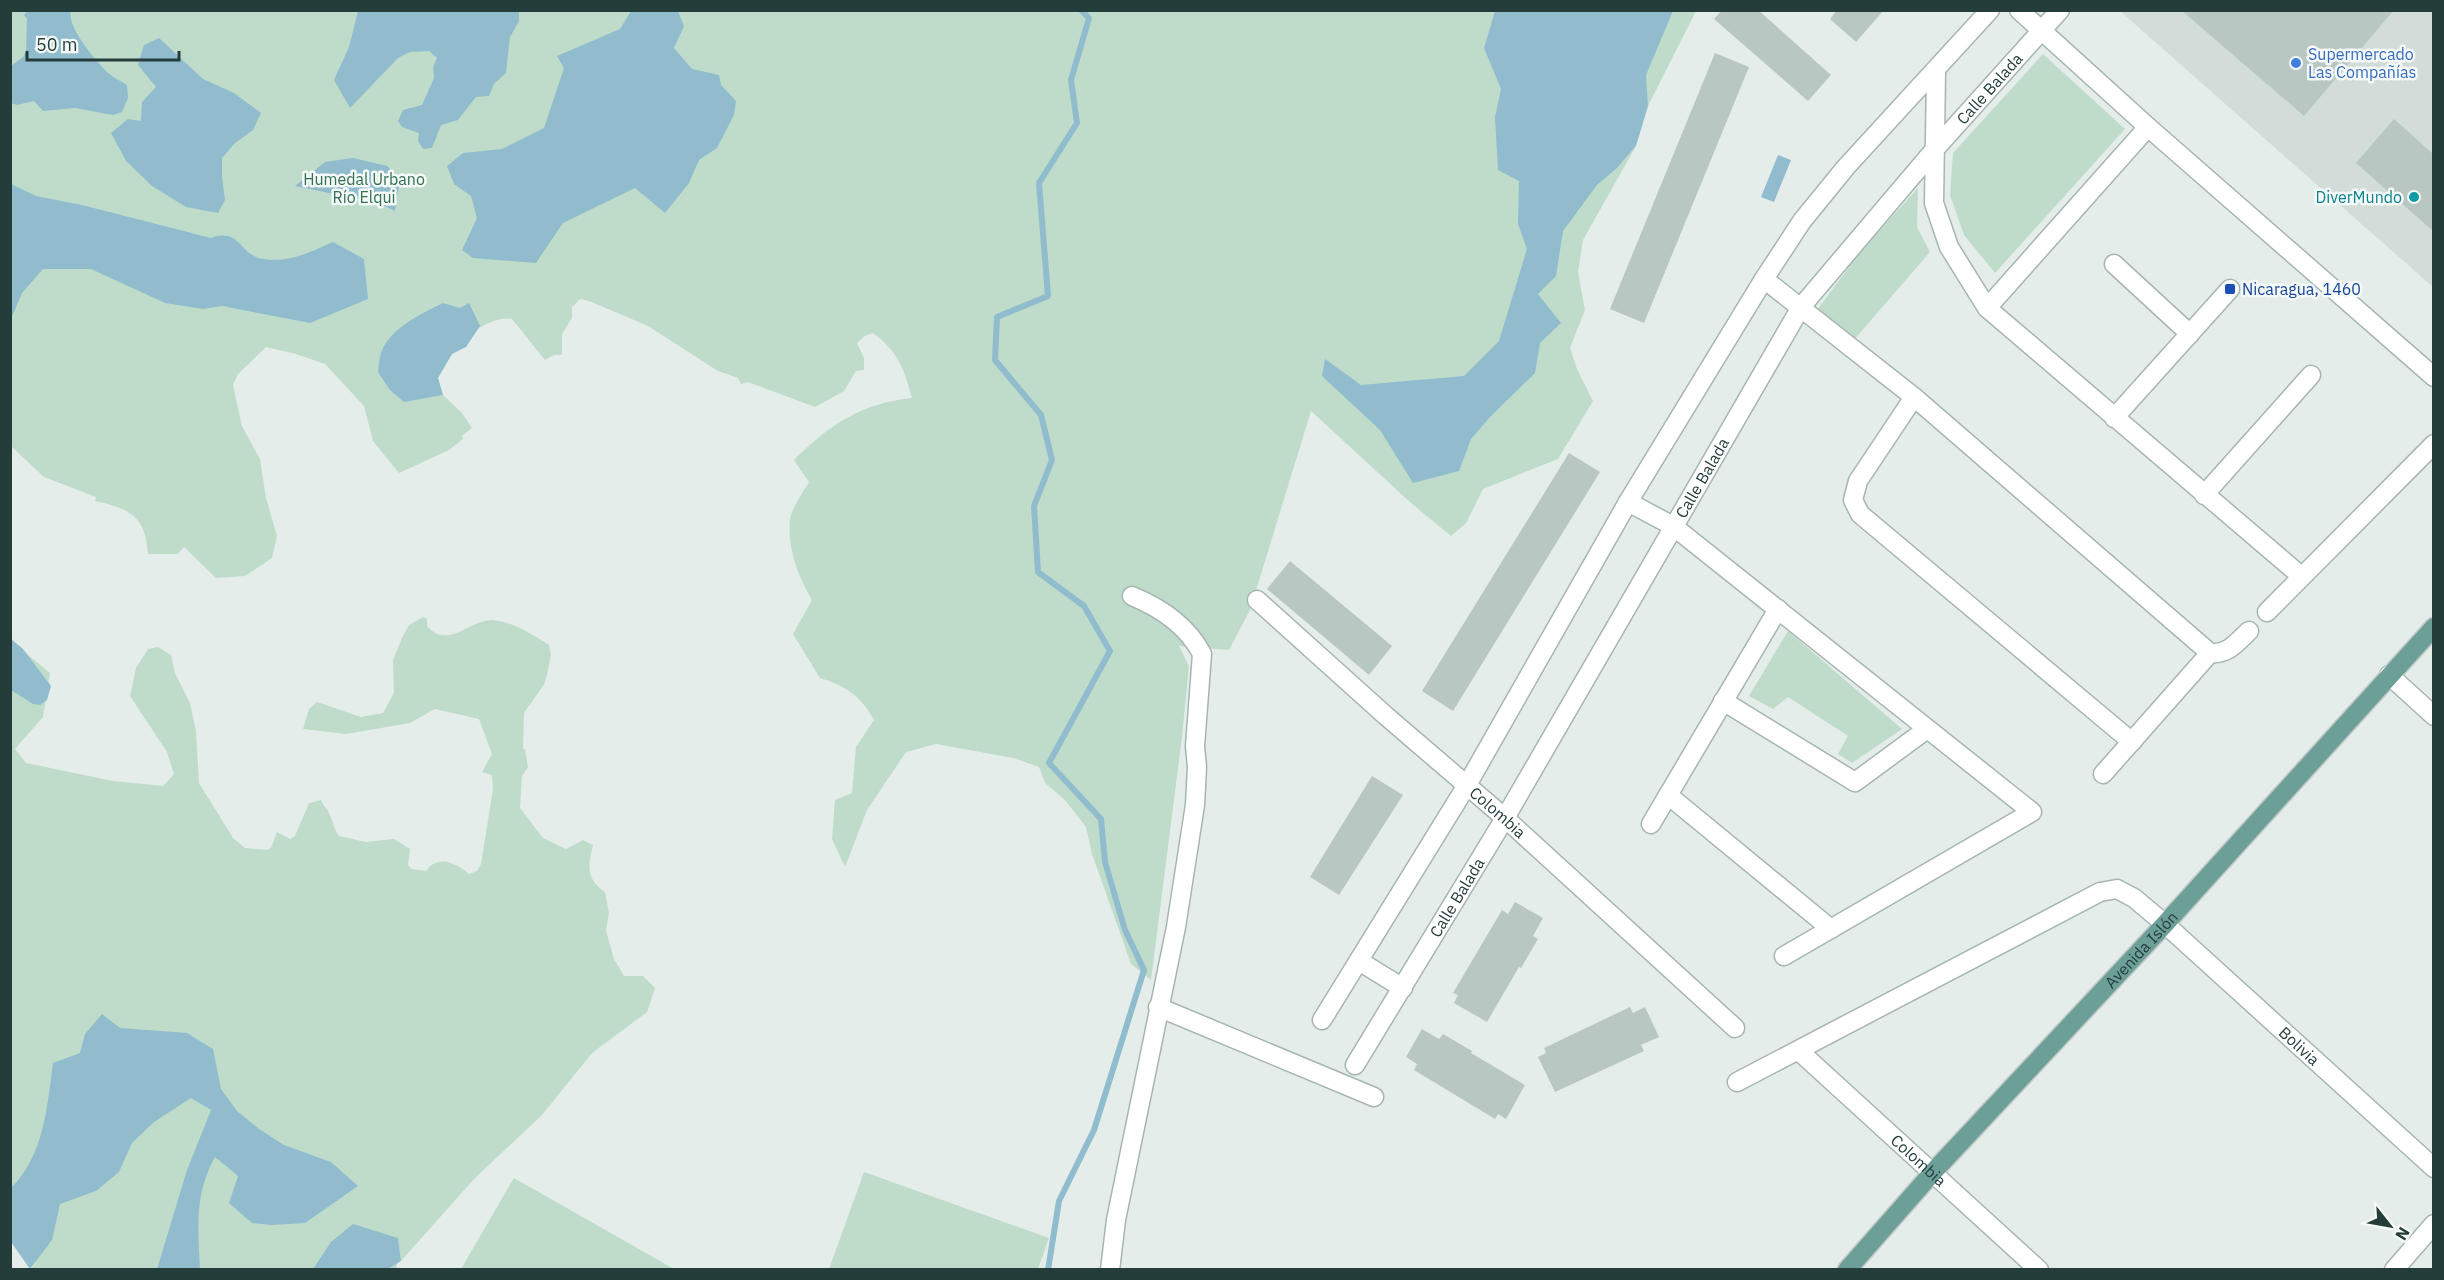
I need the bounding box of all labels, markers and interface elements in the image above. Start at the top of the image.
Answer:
scale bar [27,24,178,62]
text: 50 m [36,33,78,56]
place label: Supermercado Las Compañías [2308,44,2416,82]
street label: Calle Balada [1952,48,2027,128]
marker: Supermercado Las Compañías [2289,56,2303,70]
park label: Humedal Urbano Río Elqui [303,169,425,207]
place label: DiverMundo [2315,187,2402,207]
marker: DiverMundo [2407,190,2421,204]
place label: Nicaragua, 1460 [2242,279,2361,299]
marker: Nicaragua, 1460 [2223,282,2237,296]
street label: Calle Balada [1671,434,1733,522]
street label: Colombia [1466,782,1530,842]
street label: Calle Balada [1425,854,1489,941]
street label: Avenida Islón [2100,907,2182,992]
street label: Bolivia [2275,1022,2324,1070]
street label: Colombia [1887,1130,1951,1191]
north arrow [2360,1196,2420,1256]
text: N [2391,1224,2414,1244]

